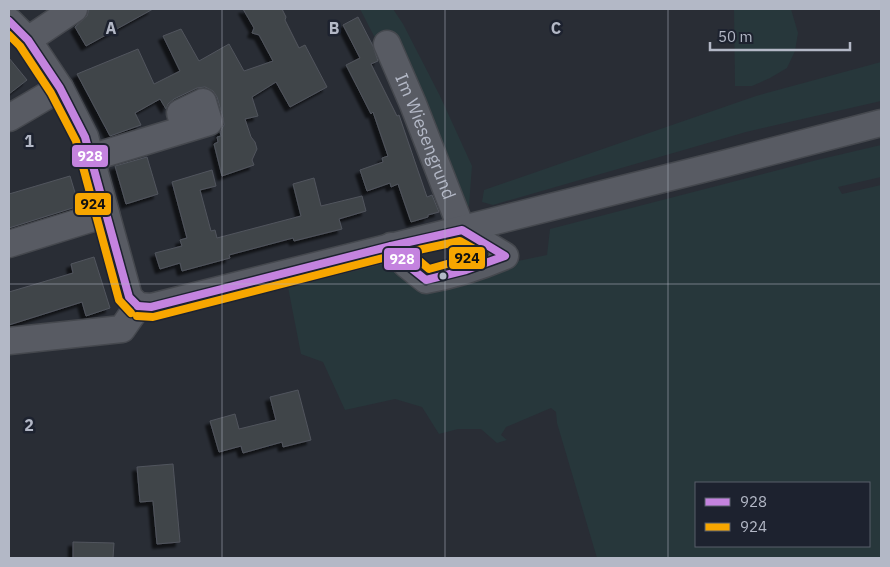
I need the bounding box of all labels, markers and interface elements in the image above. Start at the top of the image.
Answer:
text: A [106,18,117,38]
text: B [329,18,340,38]
text: C [551,18,561,38]
scale bar [710,20,850,52]
text: 50 m [718,27,753,46]
street label: Im Wiesengrund [390,70,461,202]
text: 1 [24,131,34,151]
line badge: 928 [71,144,109,168]
text: 928 [77,147,103,165]
line badge: 924 [74,192,112,216]
text: 924 [80,195,106,213]
line badge: 924 [448,246,486,270]
line badge: 928 [383,247,421,271]
text: 924 [454,249,480,267]
text: 928 [389,250,415,268]
unlabelled marker [438,271,448,281]
text: 2 [24,415,34,435]
legend [695,482,870,547]
text: 928 [740,492,767,511]
text: 924 [740,517,767,536]

